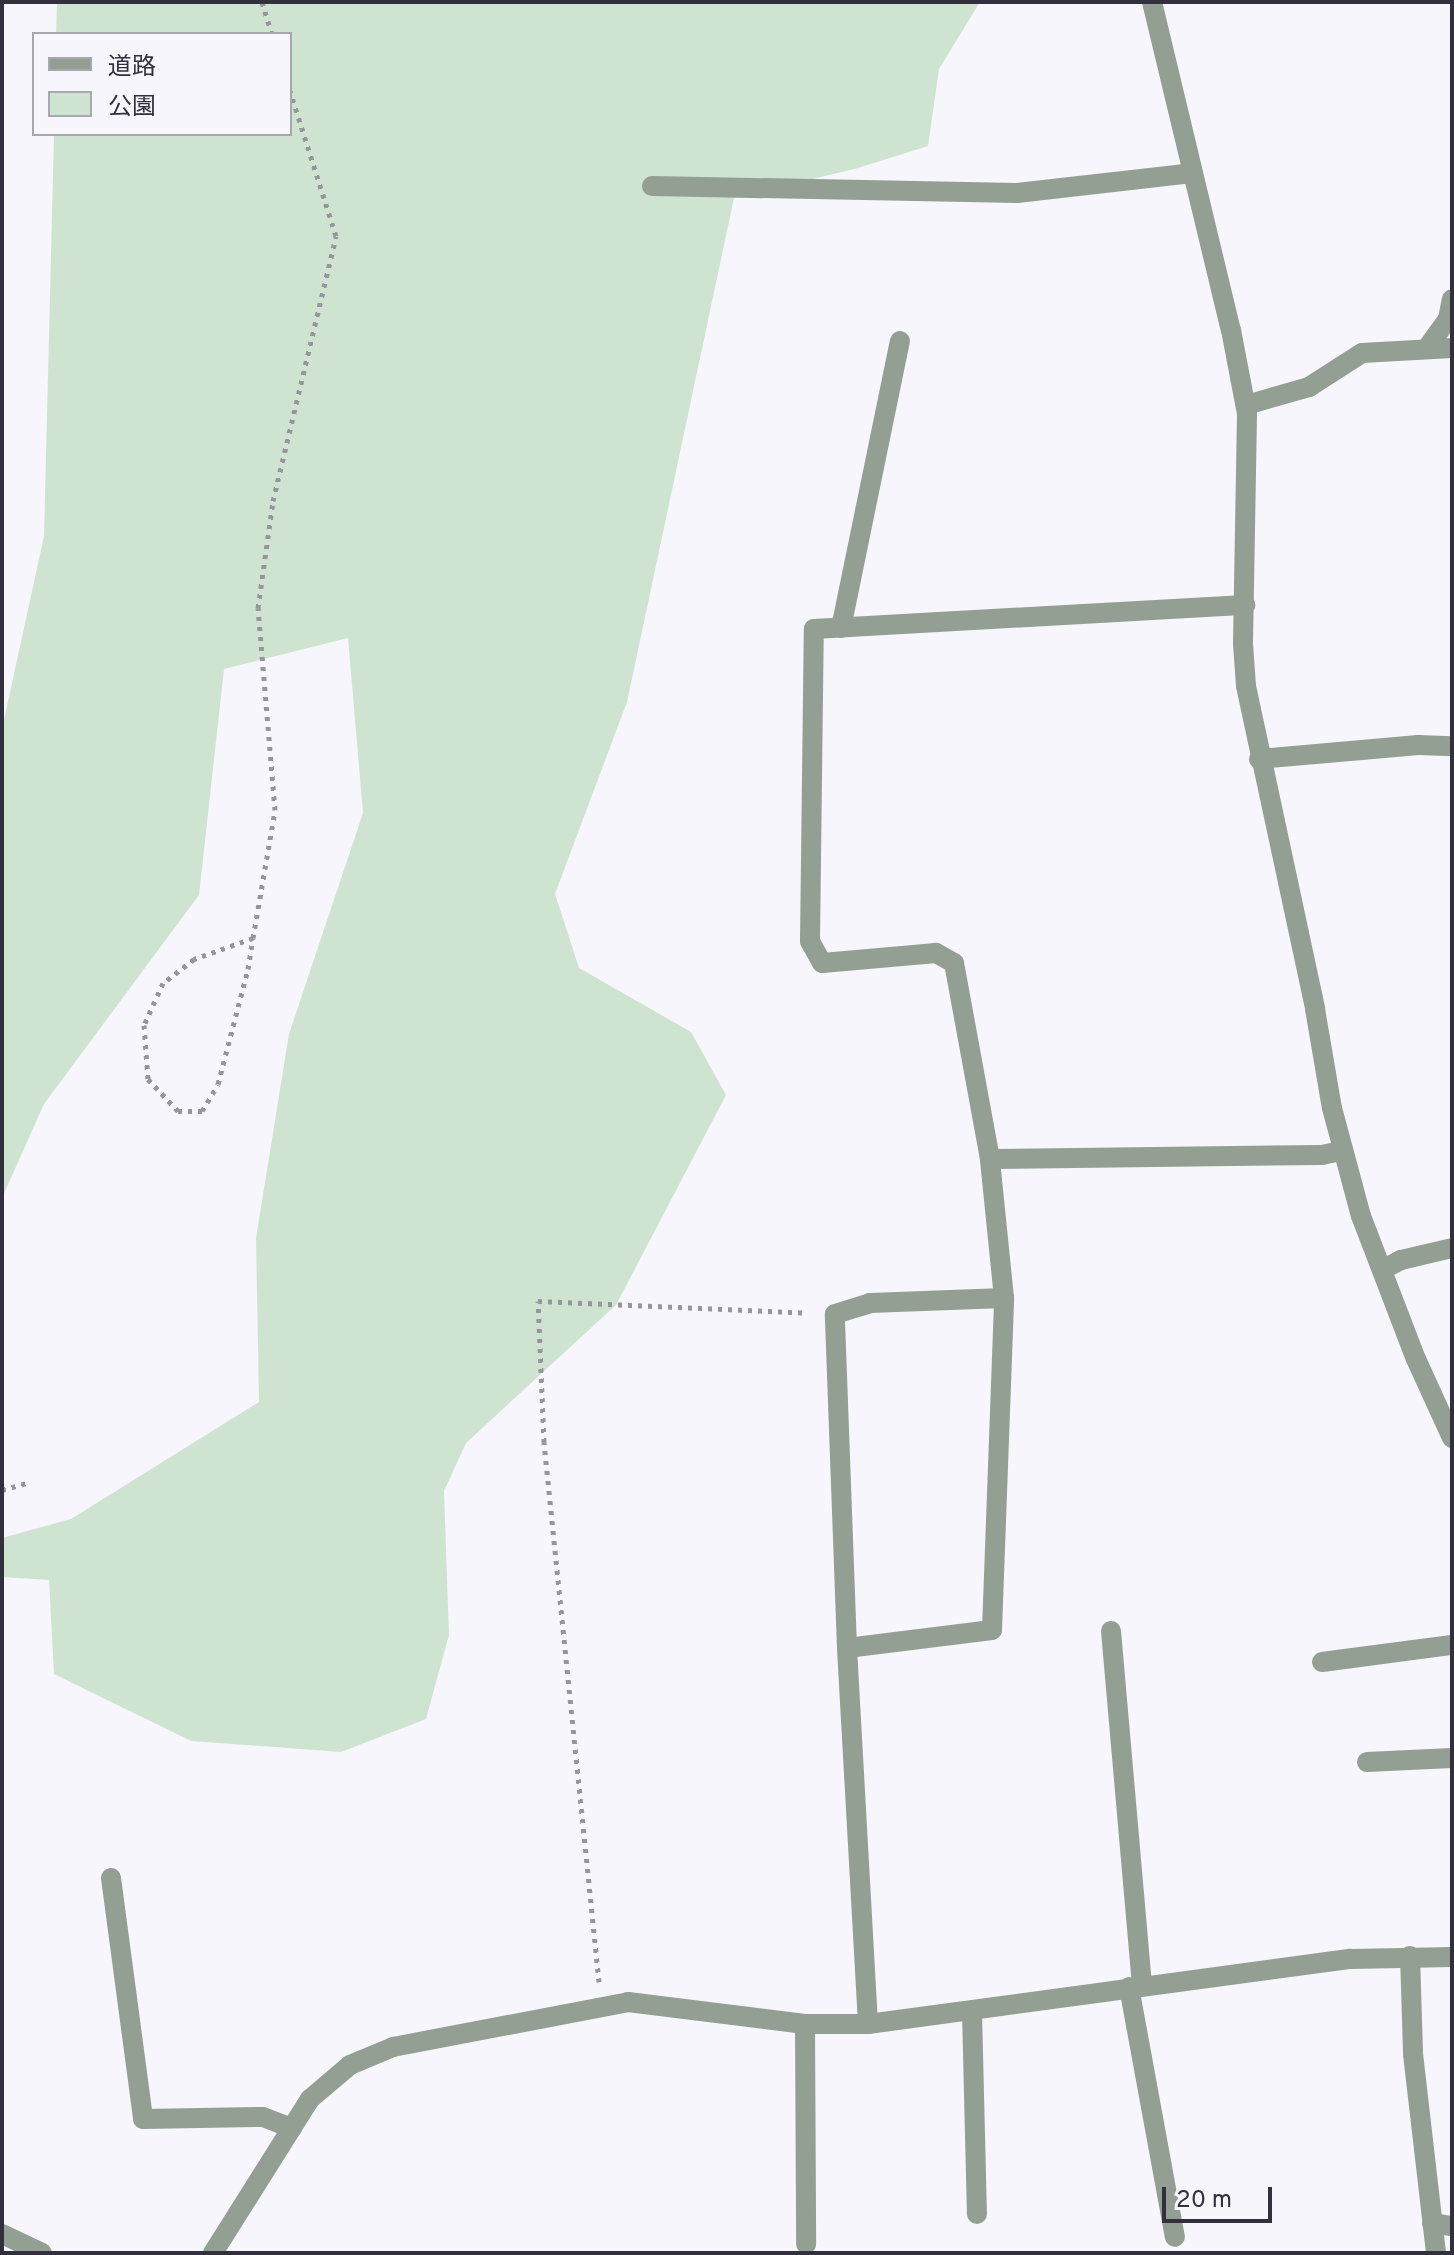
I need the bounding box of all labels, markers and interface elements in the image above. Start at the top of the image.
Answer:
legend [32,32,292,136]
text: 道路 [108,53,156,83]
text: 公園 [108,93,156,123]
scale bar [1166,2171,1276,2221]
text: 20 m [1176,2186,1232,2216]

